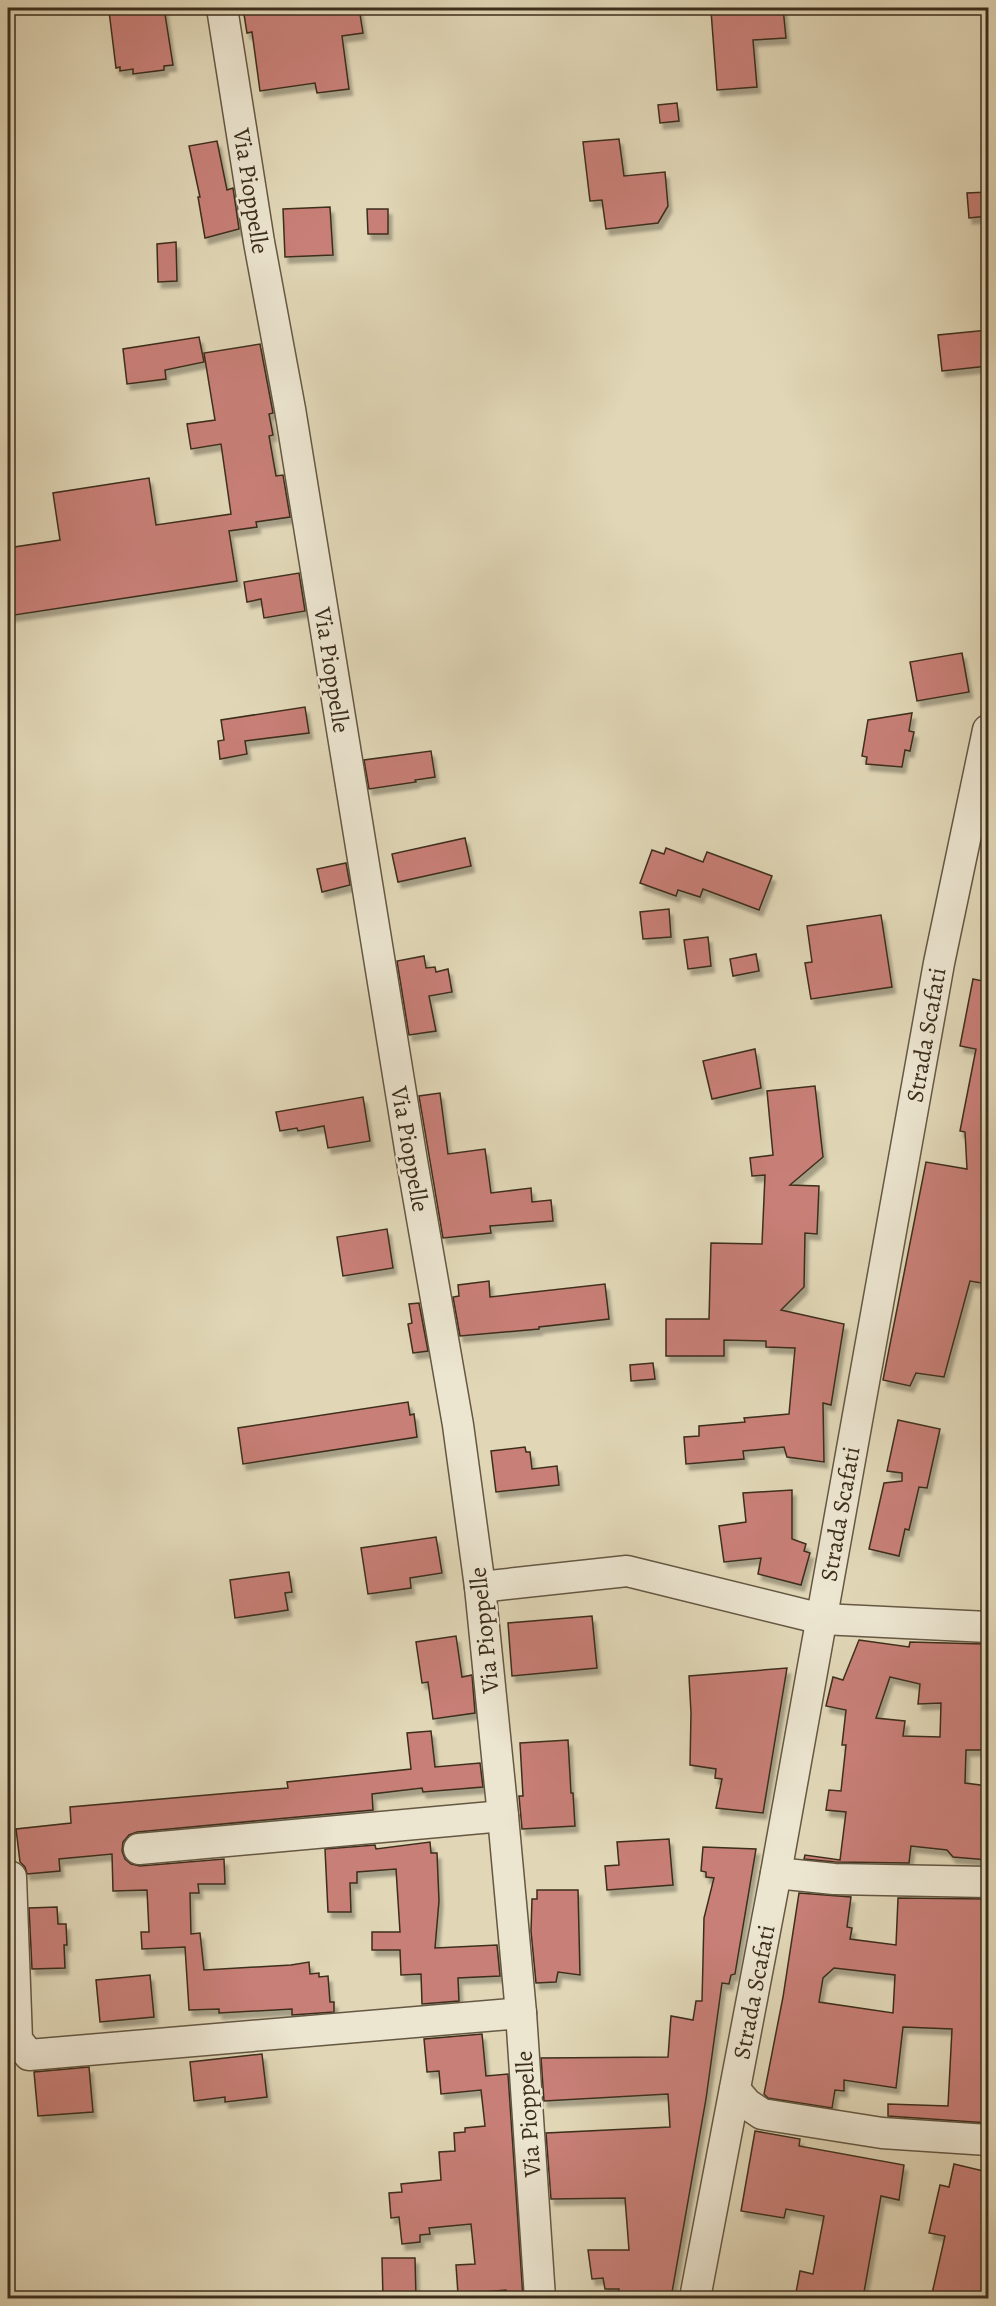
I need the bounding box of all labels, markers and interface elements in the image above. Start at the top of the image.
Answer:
street label: Via Pioppelle [225,125,277,256]
street label: Via Pioppelle [306,604,358,735]
street label: Strada Scafati [898,965,954,1105]
street label: Via Pioppelle [383,1083,437,1214]
street label: Strada Scafati [812,1444,868,1584]
street label: Via Pioppelle [461,1565,507,1696]
street label: Strada Scafati [725,1922,783,2062]
street label: Via Pioppelle [508,2050,548,2179]

